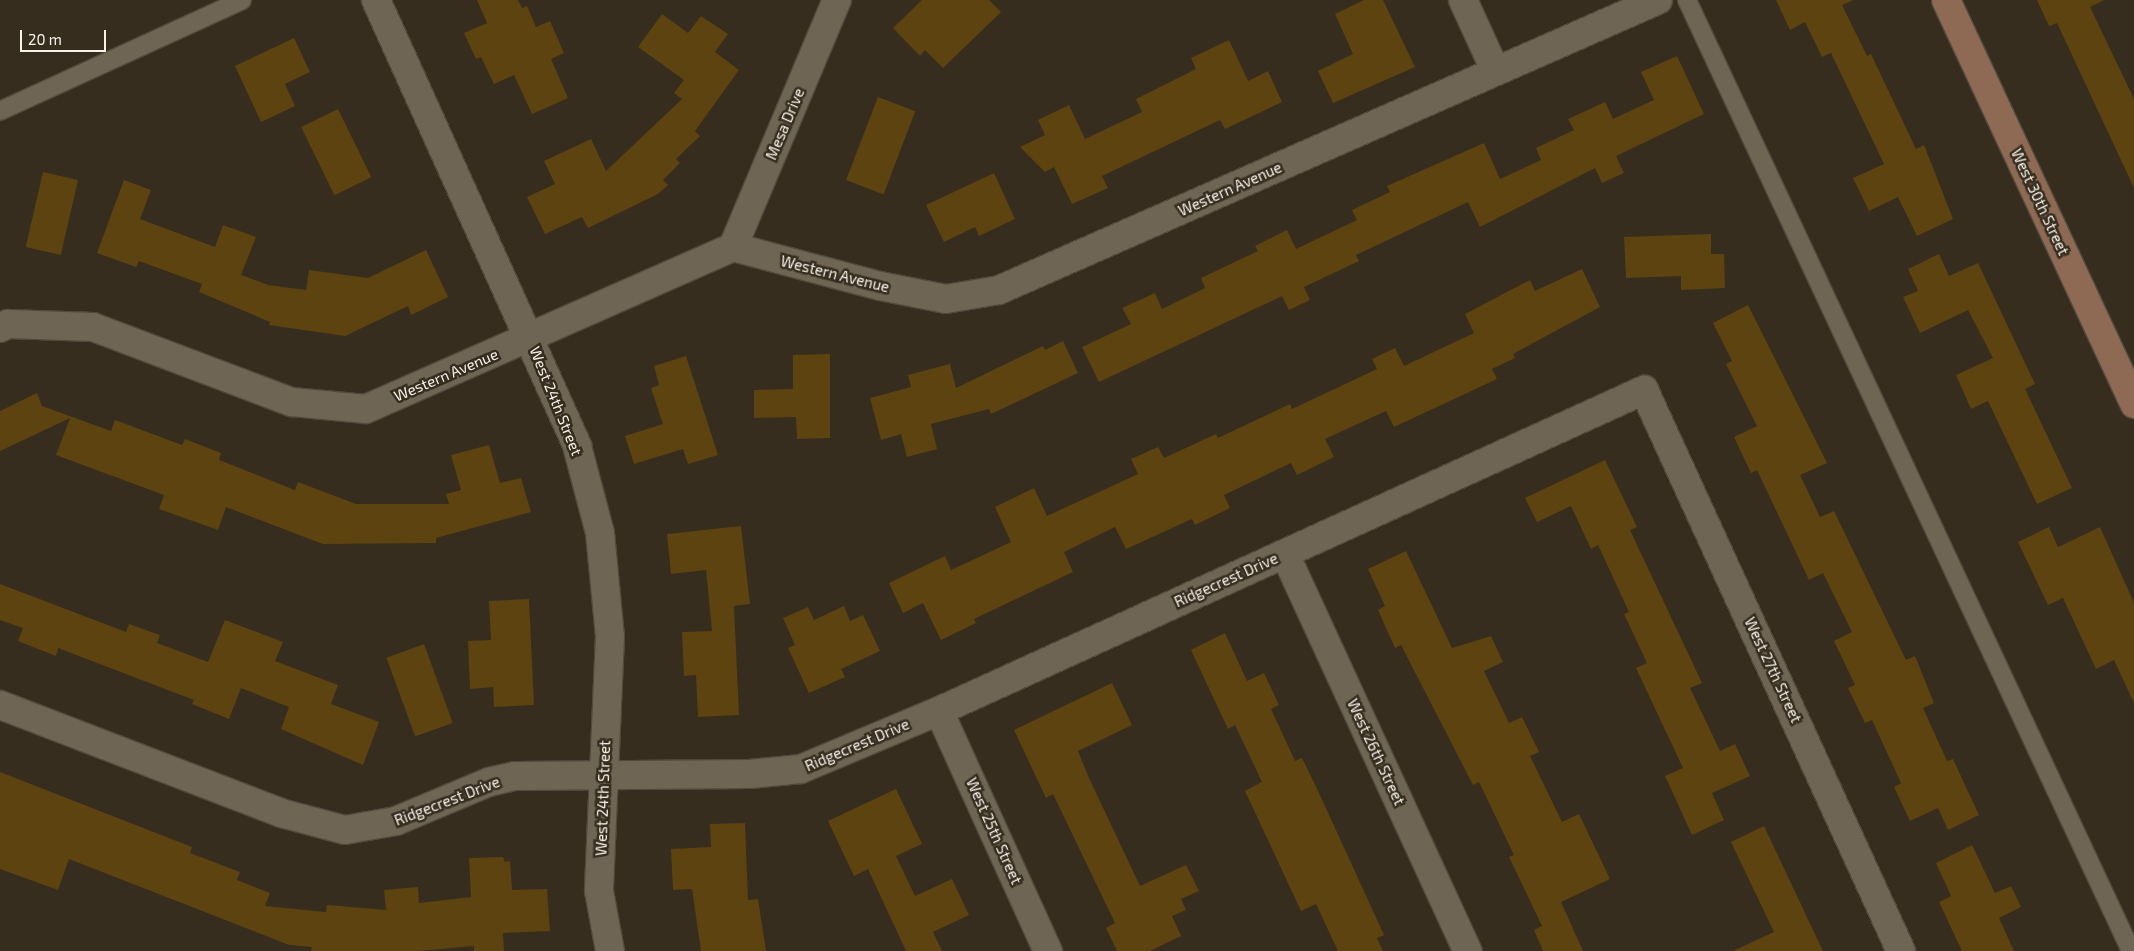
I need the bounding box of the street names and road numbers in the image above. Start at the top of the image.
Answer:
street label: Mesa Drive [762,85,808,163]
street label: West 30th Street [2007,146,2073,258]
street label: Western Avenue [1175,158,1285,220]
street label: Western Avenue [779,252,891,296]
street label: West 24th Street [526,344,586,458]
street label: Western Avenue [391,345,501,405]
street label: Ridgecrest Drive [1171,549,1281,611]
street label: West 27th Street [1741,614,1805,726]
street label: West 26th Street [1344,696,1408,808]
street label: Ridgecrest Drive [802,715,912,775]
street label: West 24th Street [592,740,614,856]
street label: Ridgecrest Drive [392,773,502,829]
street label: West 25th Street [962,775,1026,887]

